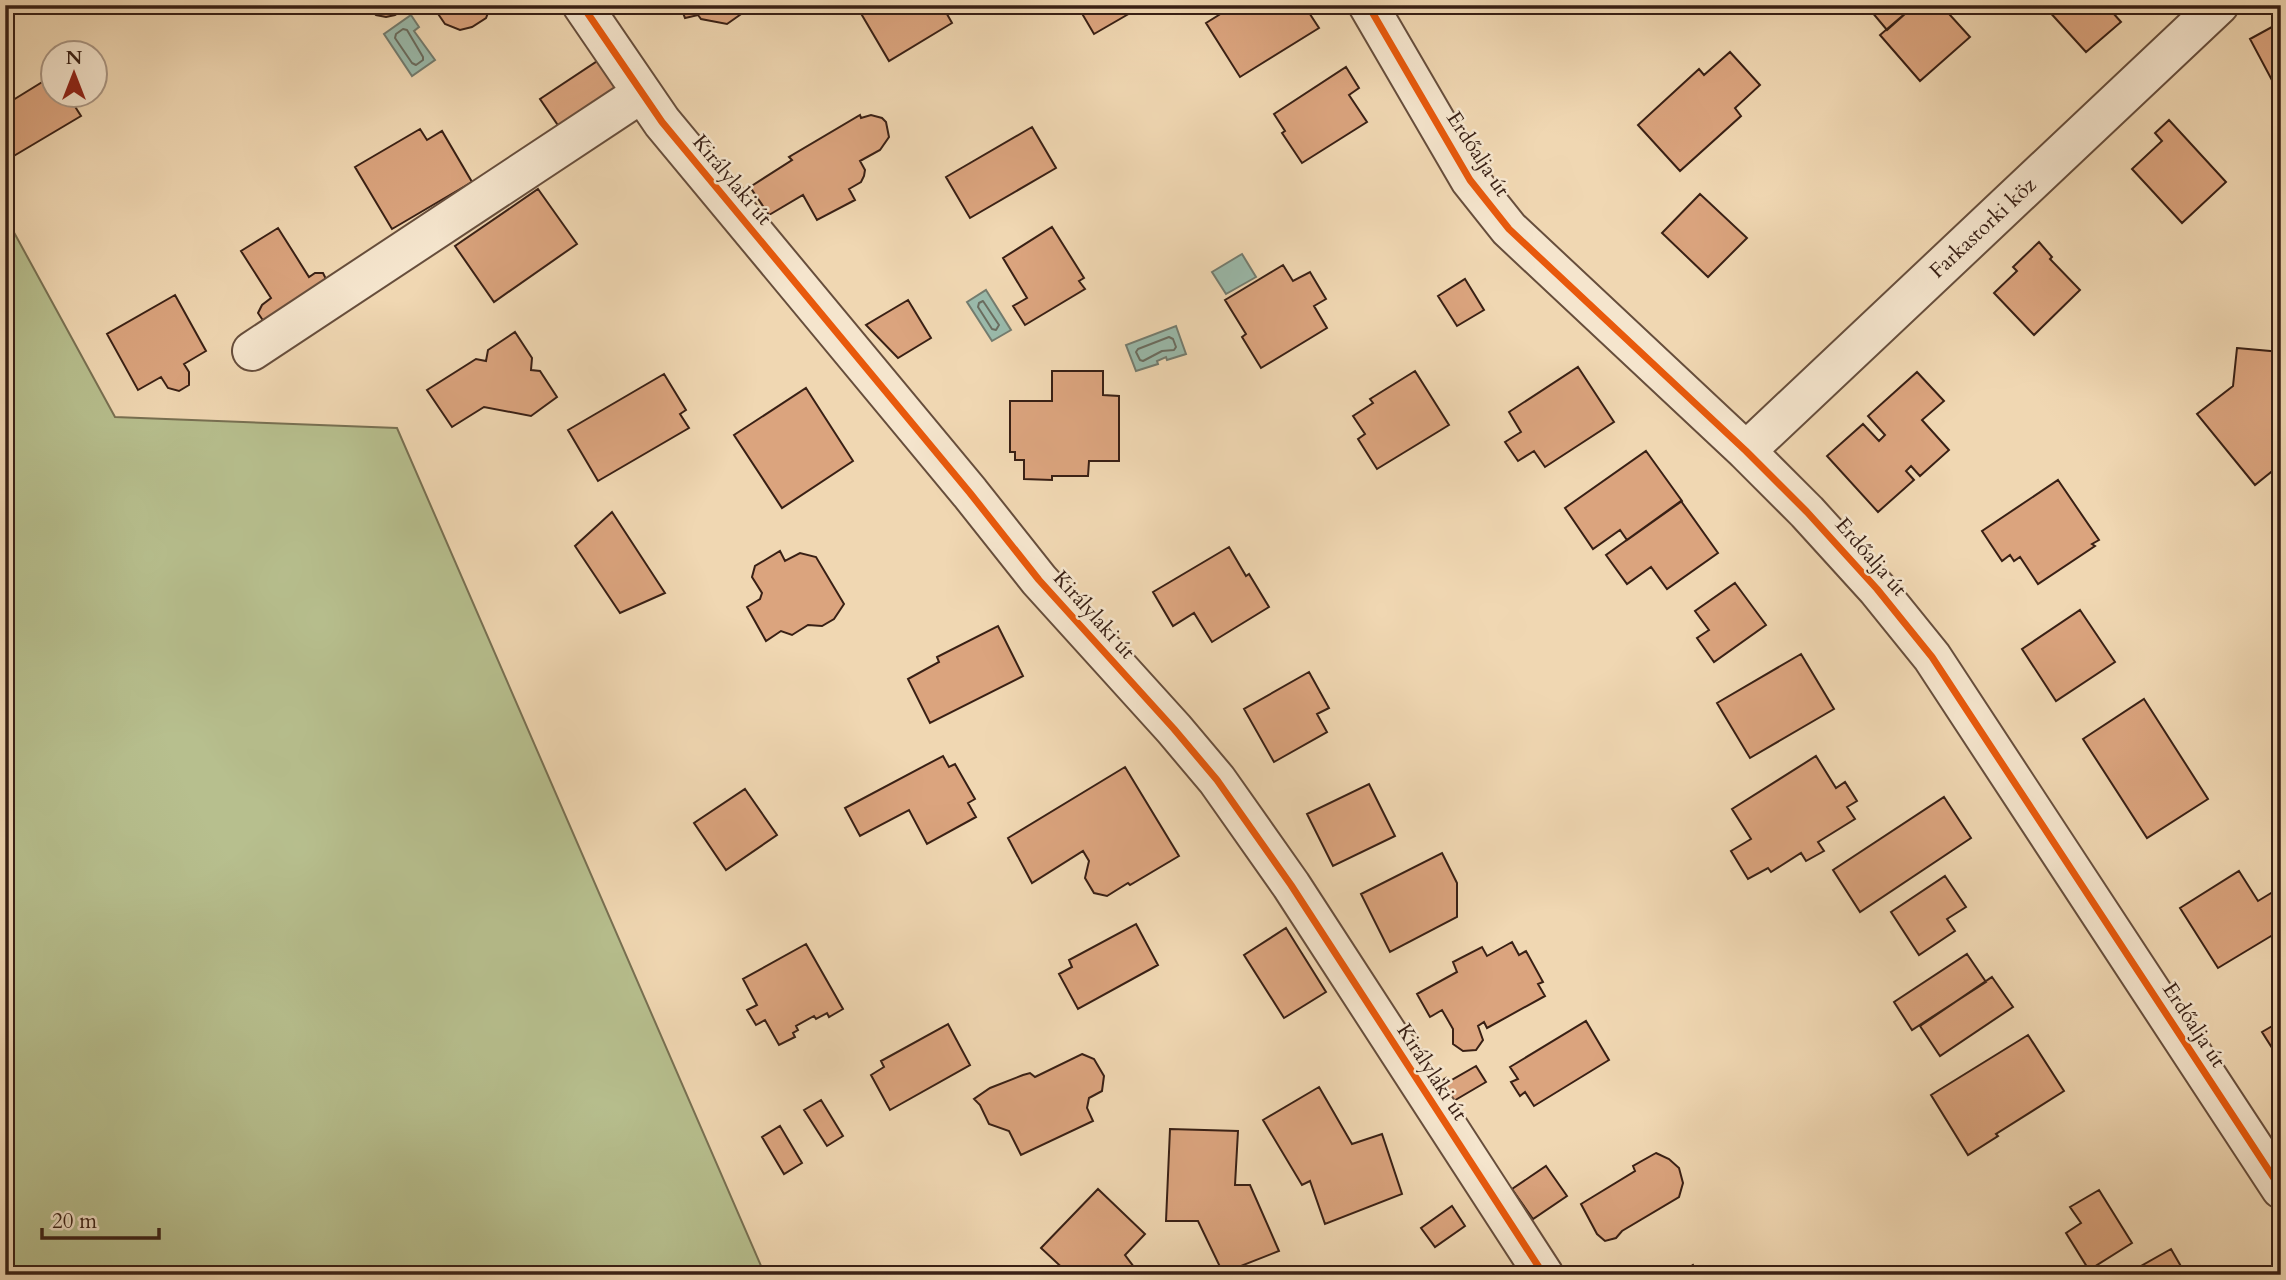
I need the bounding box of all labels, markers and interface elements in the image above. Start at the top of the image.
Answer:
north arrow [38,38,108,108]
text: N [66,45,83,71]
street label: Erdőalja út [1440,106,1517,203]
street label: Királylaki út [686,129,779,232]
street label: Farkastorki köz [1923,170,2043,285]
street label: Erdőalja út [1828,511,1914,603]
street label: Királylaki út [1046,564,1142,666]
street label: Erdőalja út [2156,977,2233,1074]
street label: Királylaki út [1390,1018,1474,1126]
scale bar [42,1196,159,1240]
text: 20 m [52,1207,97,1236]

